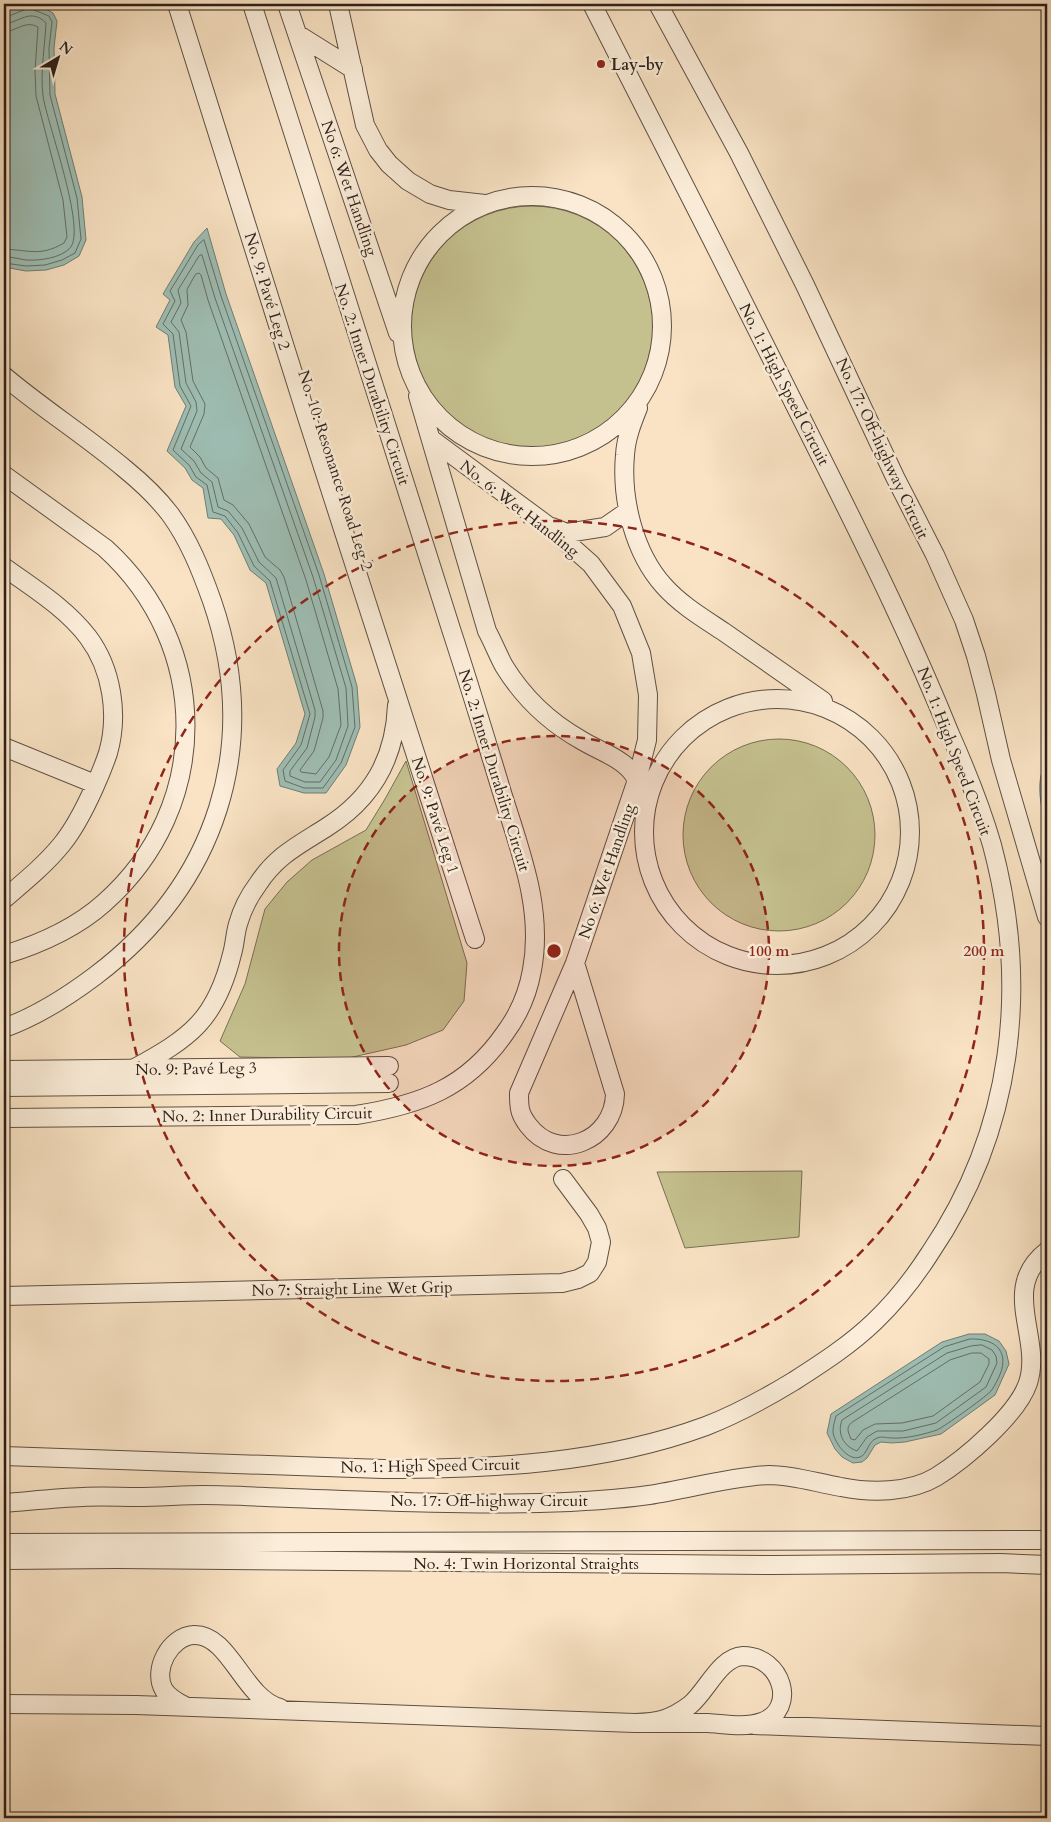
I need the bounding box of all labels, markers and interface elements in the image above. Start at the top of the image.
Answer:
north arrow [32,32,82,82]
text: N [55,37,76,59]
place label: Lay-by [611,54,664,76]
marker: Lay-by [595,58,607,70]
street label: No 6: Wet Handling [316,118,383,259]
street label: No. 9: Pavé Leg 2 [239,230,295,353]
street label: No. 2: Inner Durability Circuit [329,281,415,488]
street label: No. 1: High Speed Circuit [734,300,835,469]
street label: No. 17: Off-highway Circuit [830,354,934,543]
street label: No. 10: Resonance Road Leg 2 [292,367,378,573]
street label: No. 6: Wet Handling [455,455,584,562]
street label: No. 1: High Speed Circuit [912,664,996,839]
street label: No. 2: Inner Durability Circuit [453,666,535,874]
street label: No. 9: Pavé Leg 1 [406,754,464,877]
street label: No 6: Wet Handling [573,801,640,942]
text: 100 m [749,941,790,961]
text: 200 m [964,941,1005,961]
centre of rings [545,942,563,960]
street label: No. 9: Pavé Leg 3 [135,1057,257,1081]
street label: No. 2: Inner Durability Circuit [162,1102,372,1128]
street label: No 7: Straight Line Wet Grip [251,1276,453,1302]
street label: No. 1: High Speed Circuit [340,1453,520,1479]
street label: No. 17: Off-highway Circuit [390,1490,588,1512]
street label: No. 4: Twin Horizontal Straights [413,1553,639,1575]

